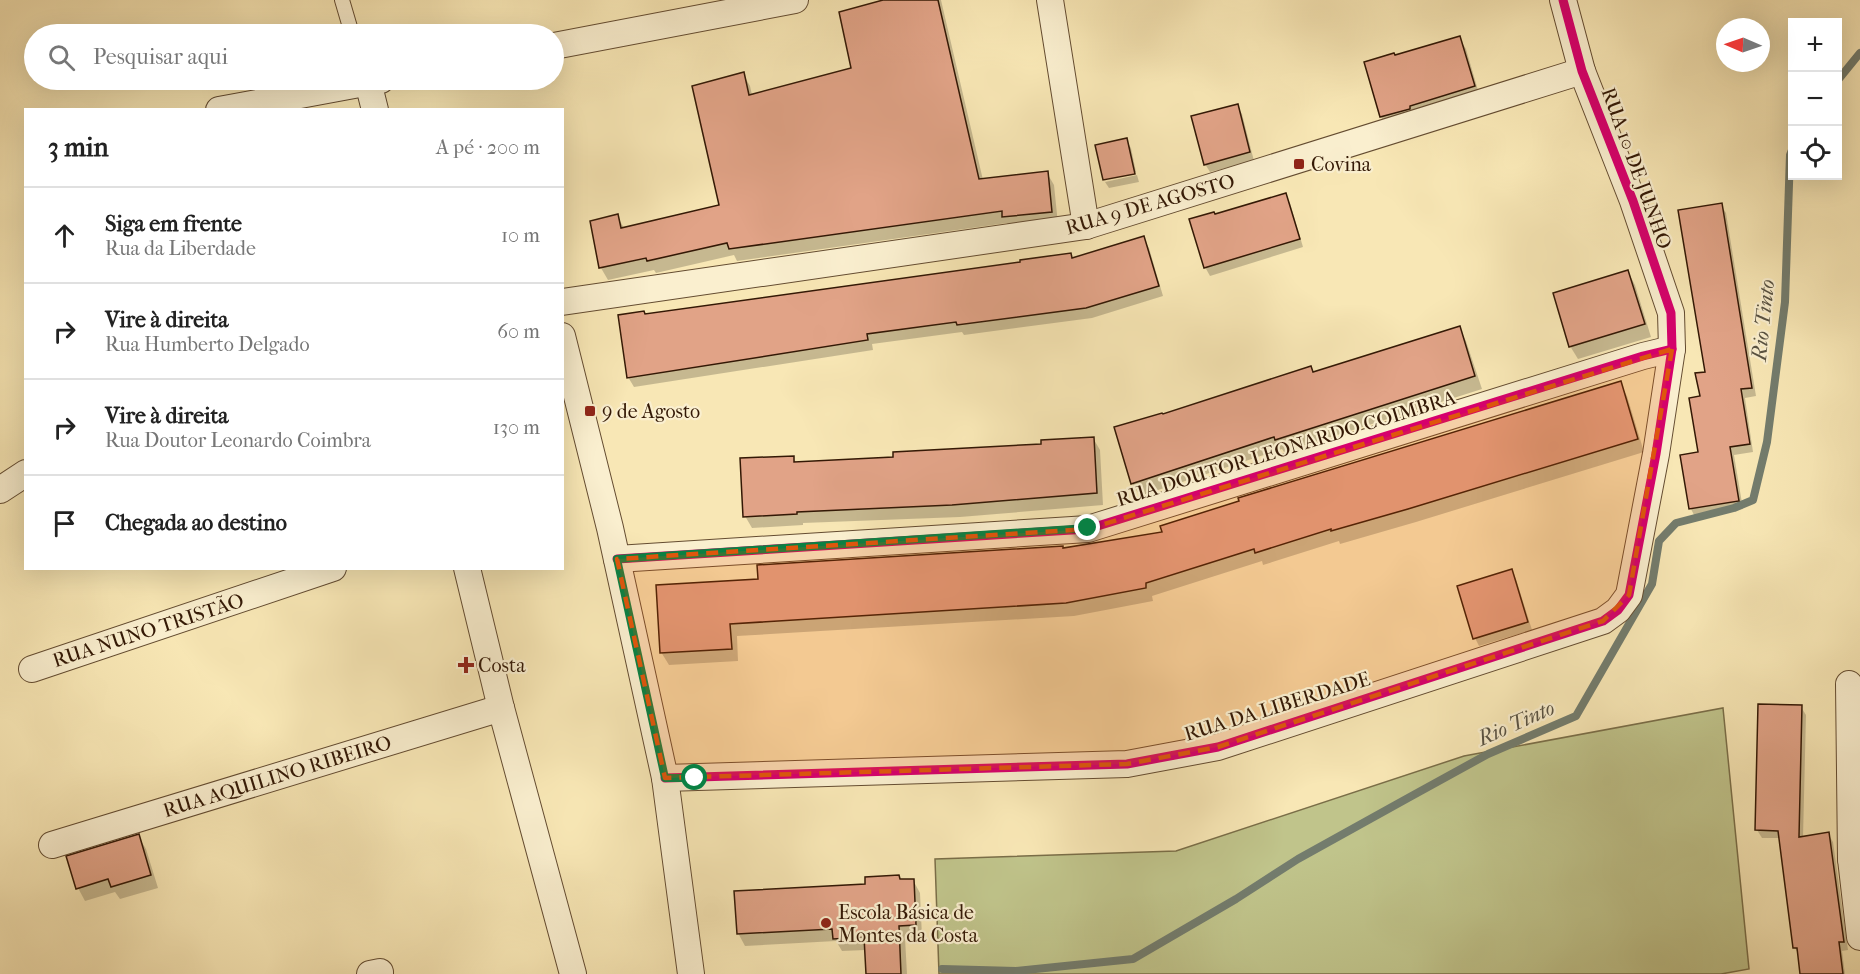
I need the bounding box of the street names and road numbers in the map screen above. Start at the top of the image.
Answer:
street label: RUA 10 DE JUNHO [1597,84,1676,252]
street label: RUA 9 DE AGOSTO [1063,169,1237,240]
street label: RUA DOUTOR LEONARDO COIMBRA [1114,385,1460,511]
street label: RUA NUNO TRISTÃO [49,588,247,672]
street label: RUA DA LIBERDADE [1181,667,1373,746]
street label: RUA AQUILINO RIBEIRO [160,731,394,822]

